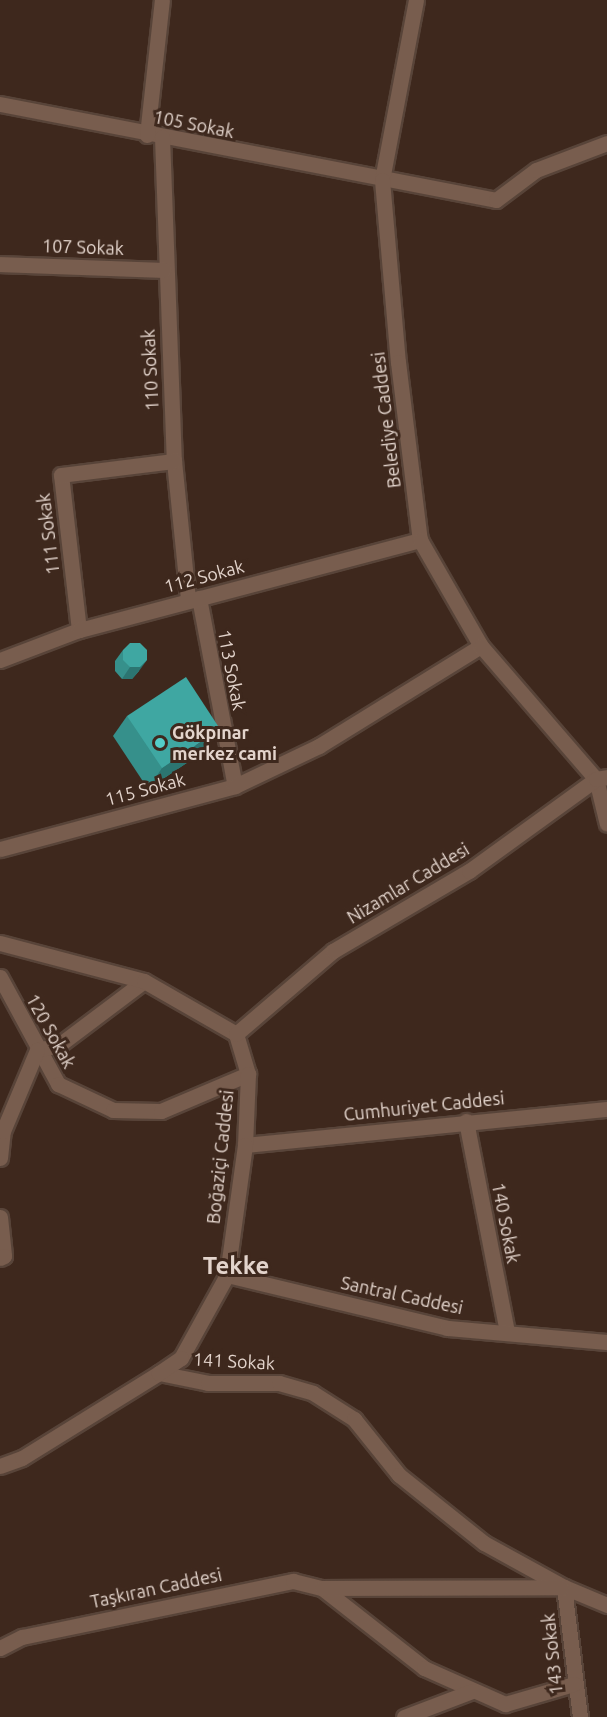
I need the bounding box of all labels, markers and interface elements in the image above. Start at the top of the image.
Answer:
street label: 105 Sokak [152,106,236,142]
street label: 107 Sokak [42,235,124,259]
street label: 110 Sokak [137,329,163,411]
street label: Belediye Caddesi [367,351,405,489]
street label: 111 Sokak [32,492,64,576]
street label: 112 Sokak [162,555,246,597]
street label: 113 Sokak [214,628,250,712]
place label: Gökpınar merkez cami [172,722,277,764]
marker: Gökpınar merkez cami [153,736,167,750]
street label: 115 Sokak [103,768,187,810]
street label: Nizamlar Caddesi [343,838,473,928]
street label: 120 Sokak [22,990,80,1072]
street label: Cumhuriyet Caddesi [342,1087,506,1125]
street label: Boğaziçi Caddesi [202,1089,238,1225]
street label: 140 Sokak [488,1181,524,1265]
district label: Tekke [203,1252,269,1280]
street label: Santral Caddesi [339,1272,465,1318]
street label: 141 Sokak [193,1348,275,1374]
street label: Taşkıran Caddesi [88,1564,224,1612]
street label: 143 Sokak [537,1612,567,1696]

